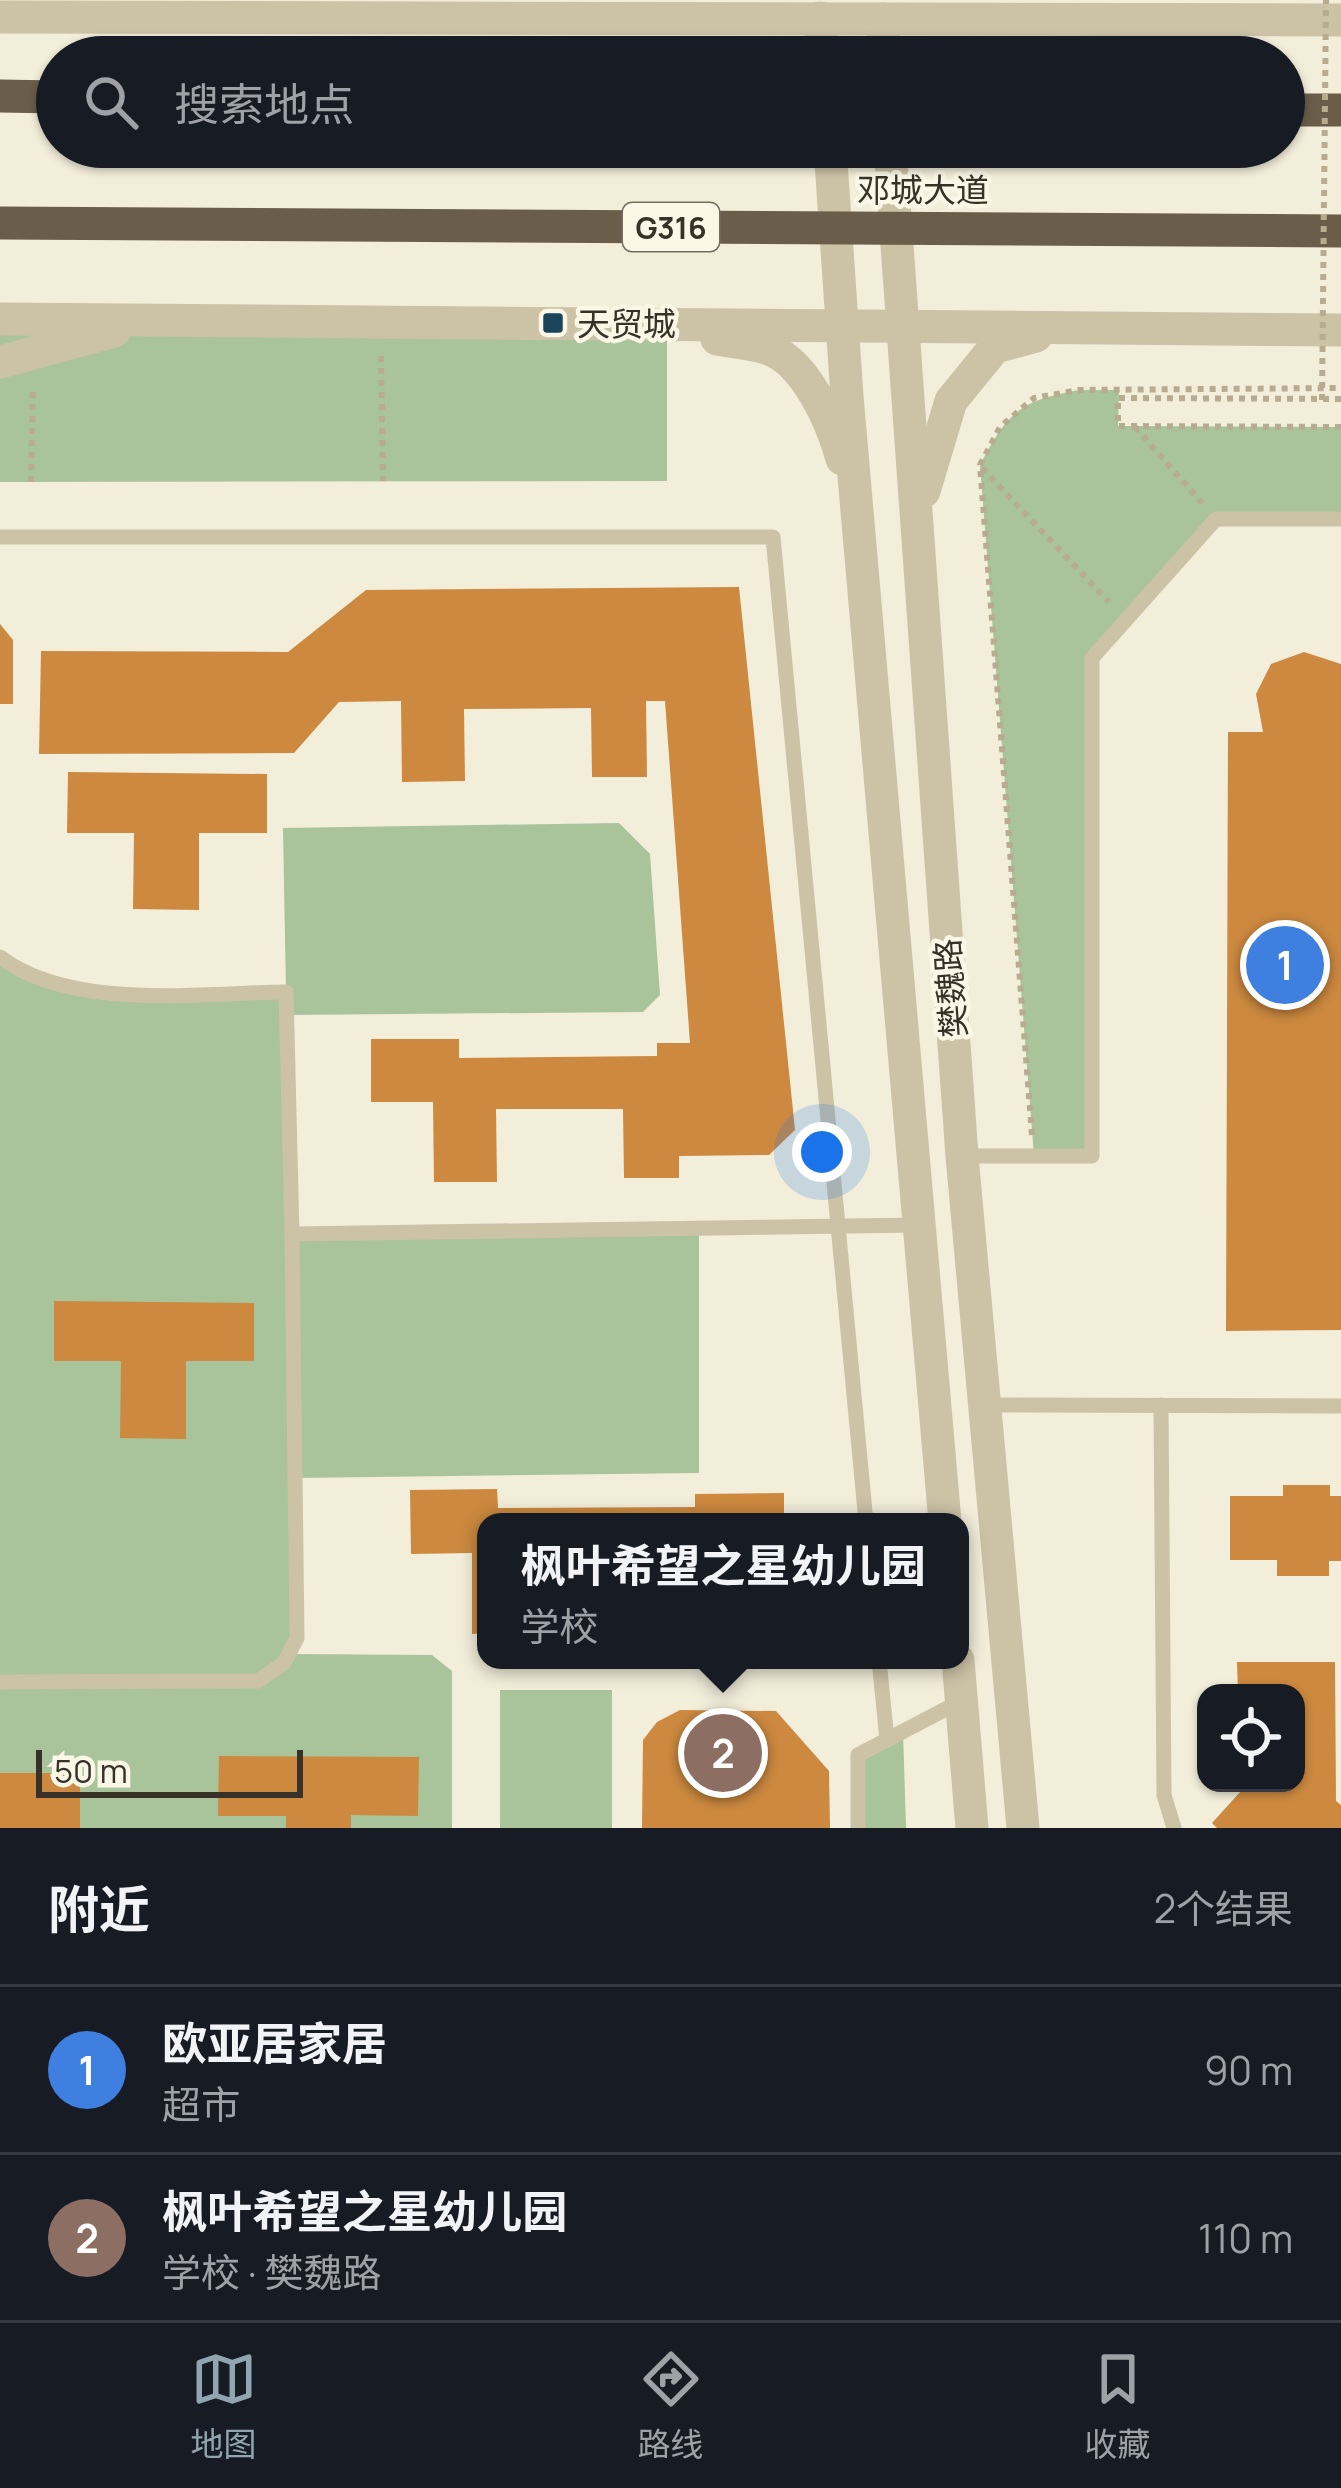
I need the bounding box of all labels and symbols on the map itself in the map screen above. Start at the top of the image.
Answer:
street label: 邓城大道 [857,167,989,212]
road number: G316 [623,203,719,251]
place label: 天贸城 [577,301,676,346]
marker: 天贸城 [540,310,566,336]
pin: 1 [1246,920,1324,1010]
street label: 樊魏路 [924,937,976,1039]
your location [792,1122,852,1182]
pin: 2 [684,1708,762,1798]
scale bar [36,1744,303,1797]

